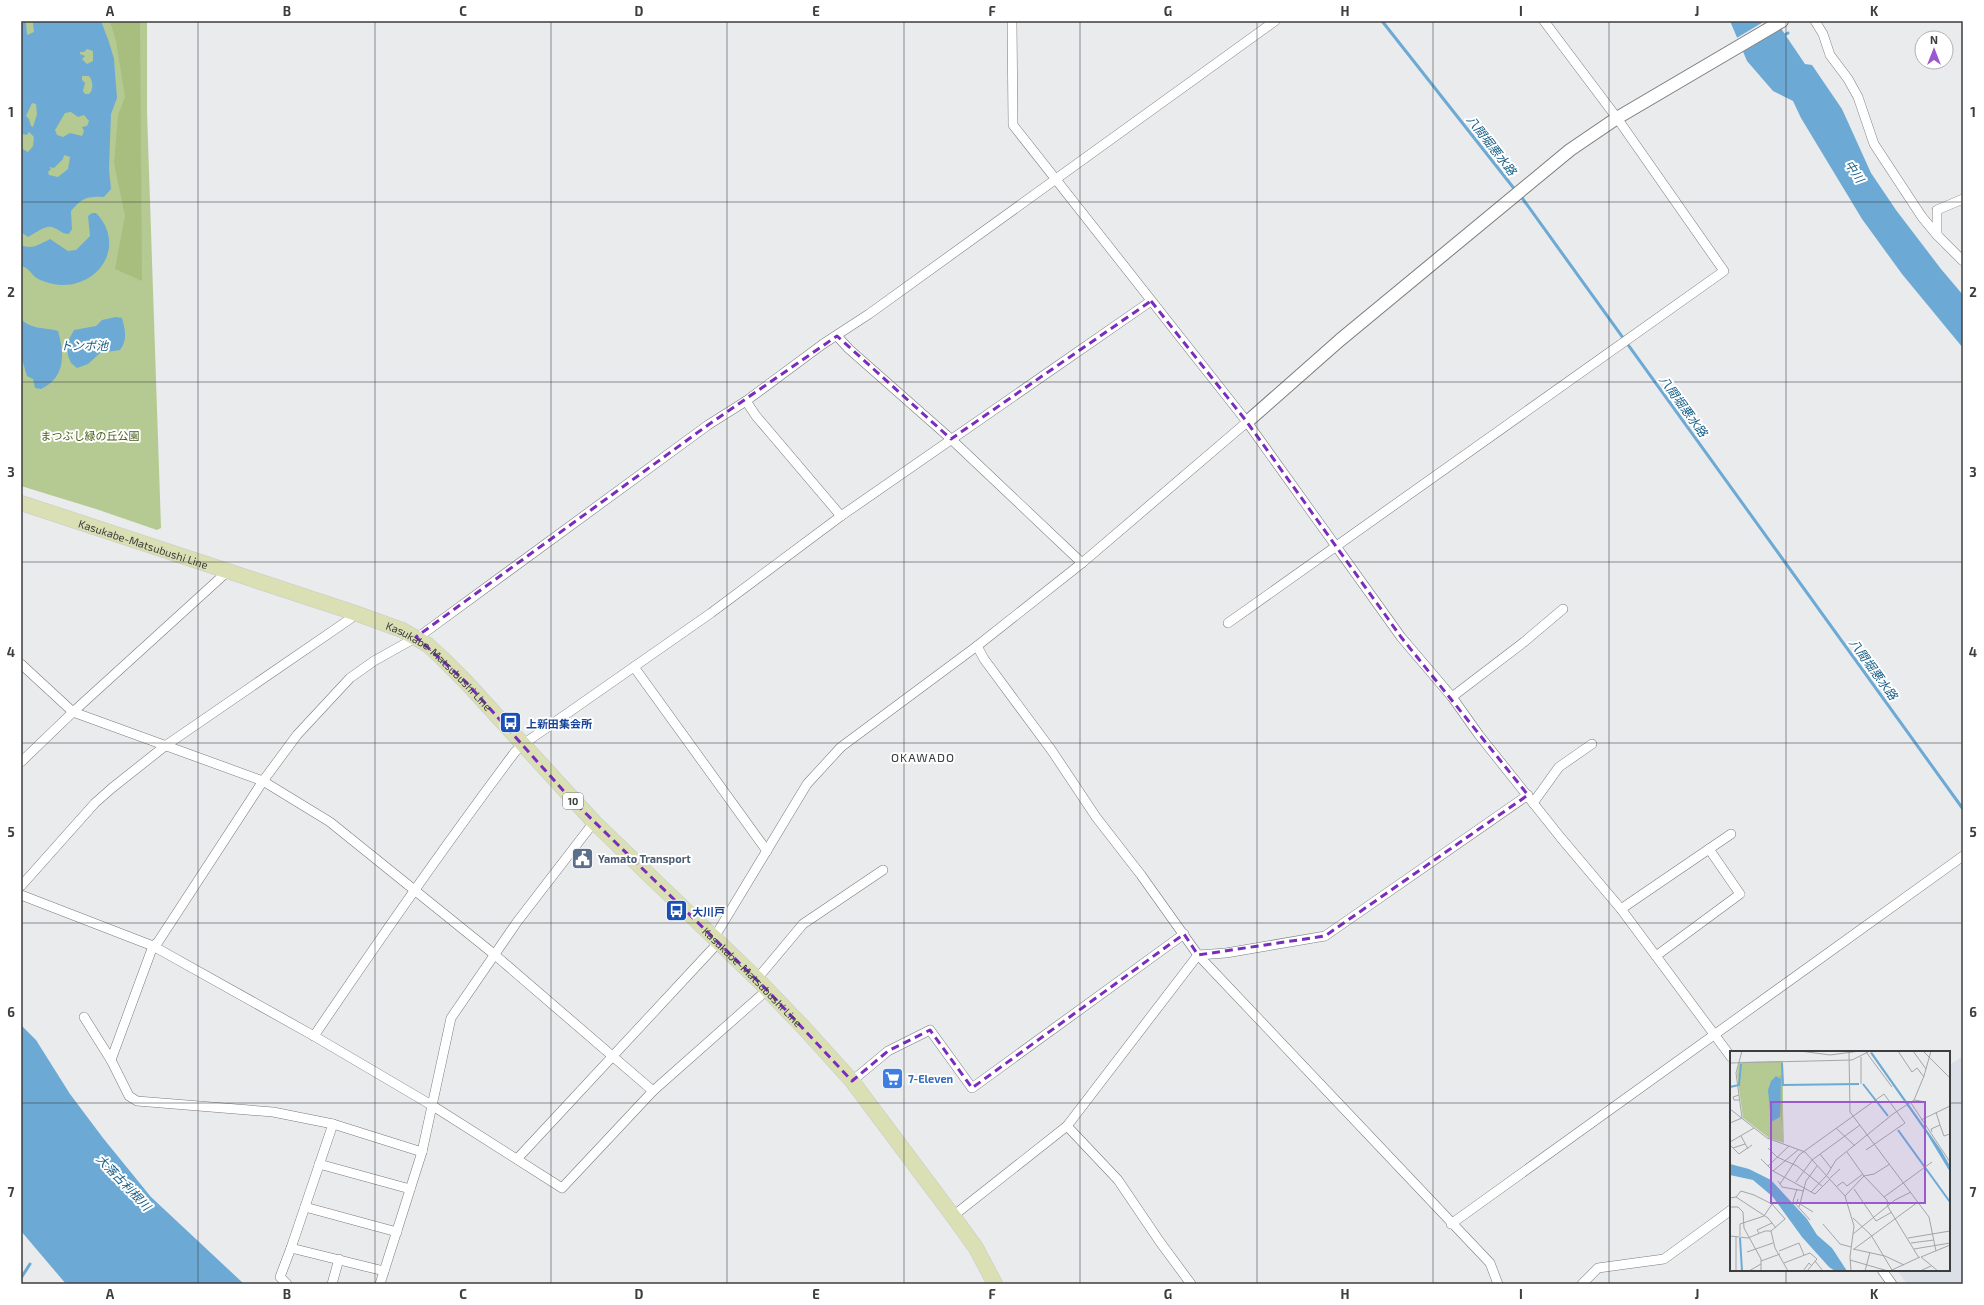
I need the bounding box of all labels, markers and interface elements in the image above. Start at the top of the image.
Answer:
text: A [106,3,115,19]
text: B [283,3,291,19]
text: C [459,3,467,19]
text: D [635,3,644,19]
text: E [812,3,820,19]
text: F [988,3,996,19]
text: G [1164,3,1172,19]
text: H [1341,3,1350,19]
text: I [1519,3,1523,19]
text: J [1695,3,1699,19]
text: K [1870,3,1879,19]
north arrow [1914,30,1954,70]
text: N [1930,33,1938,46]
text: 1 [8,104,14,120]
text: 1 [1970,104,1976,120]
water label: 八間堀悪水路 [1464,112,1520,178]
water label: 中川 [1842,157,1869,187]
text: 2 [7,284,15,300]
text: 2 [1969,284,1977,300]
water label: トンボ池 [60,338,109,352]
water label: 八間堀悪水路 [1657,373,1711,440]
park label: まつぶし緑の丘公園 [41,429,140,442]
text: 3 [7,464,15,480]
text: 3 [1969,464,1977,480]
street label: Kasukabe-Matsubushi Line [77,516,210,571]
street label: Kasukabe-Matsubushi Line [384,618,495,713]
water label: 八間堀悪水路 [1847,636,1901,703]
text: 4 [7,644,15,660]
text: 4 [1969,644,1977,660]
bus stop icon: 上新田集会所 [498,710,524,736]
place label: 上新田集会所 [526,717,592,730]
district label: OKAWADO [891,750,955,764]
road number: 10 [563,793,583,809]
text: 5 [7,824,15,840]
text: 5 [1969,824,1977,840]
public building icon: Yamato Transport [569,845,595,871]
place label: Yamato Transport [598,852,691,865]
bus stop icon: 大川戸 [664,898,690,924]
place label: 大川戸 [692,905,725,918]
street label: Kasukabe-Matsubushi Line [700,924,805,1029]
text: 6 [7,1004,15,1020]
text: 6 [1969,1004,1977,1020]
inset map [1730,1051,1950,1271]
supermarket icon: 7-Eleven [879,1065,905,1091]
place label: 7-Eleven [908,1072,953,1085]
water label: 大落古利根川 [94,1151,155,1214]
text: 7 [8,1184,15,1200]
text: 7 [1970,1184,1977,1200]
text: A [106,1286,115,1302]
text: B [283,1286,291,1302]
text: C [459,1286,467,1302]
text: D [635,1286,644,1302]
text: E [812,1286,820,1302]
text: F [988,1286,996,1302]
text: G [1164,1286,1172,1302]
text: H [1341,1286,1350,1302]
text: I [1519,1286,1523,1302]
text: J [1695,1286,1699,1302]
text: K [1870,1286,1879,1302]

